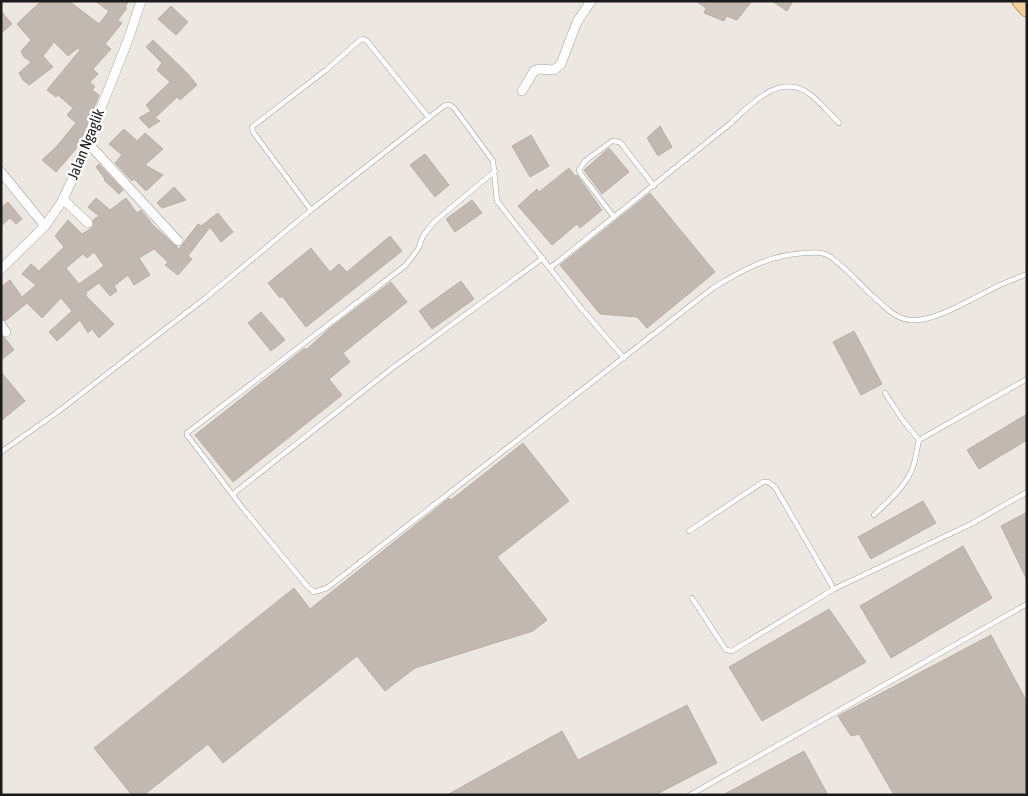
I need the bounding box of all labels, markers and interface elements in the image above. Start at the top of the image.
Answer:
street label: Jalan Ngaglik [64,106,108,182]

